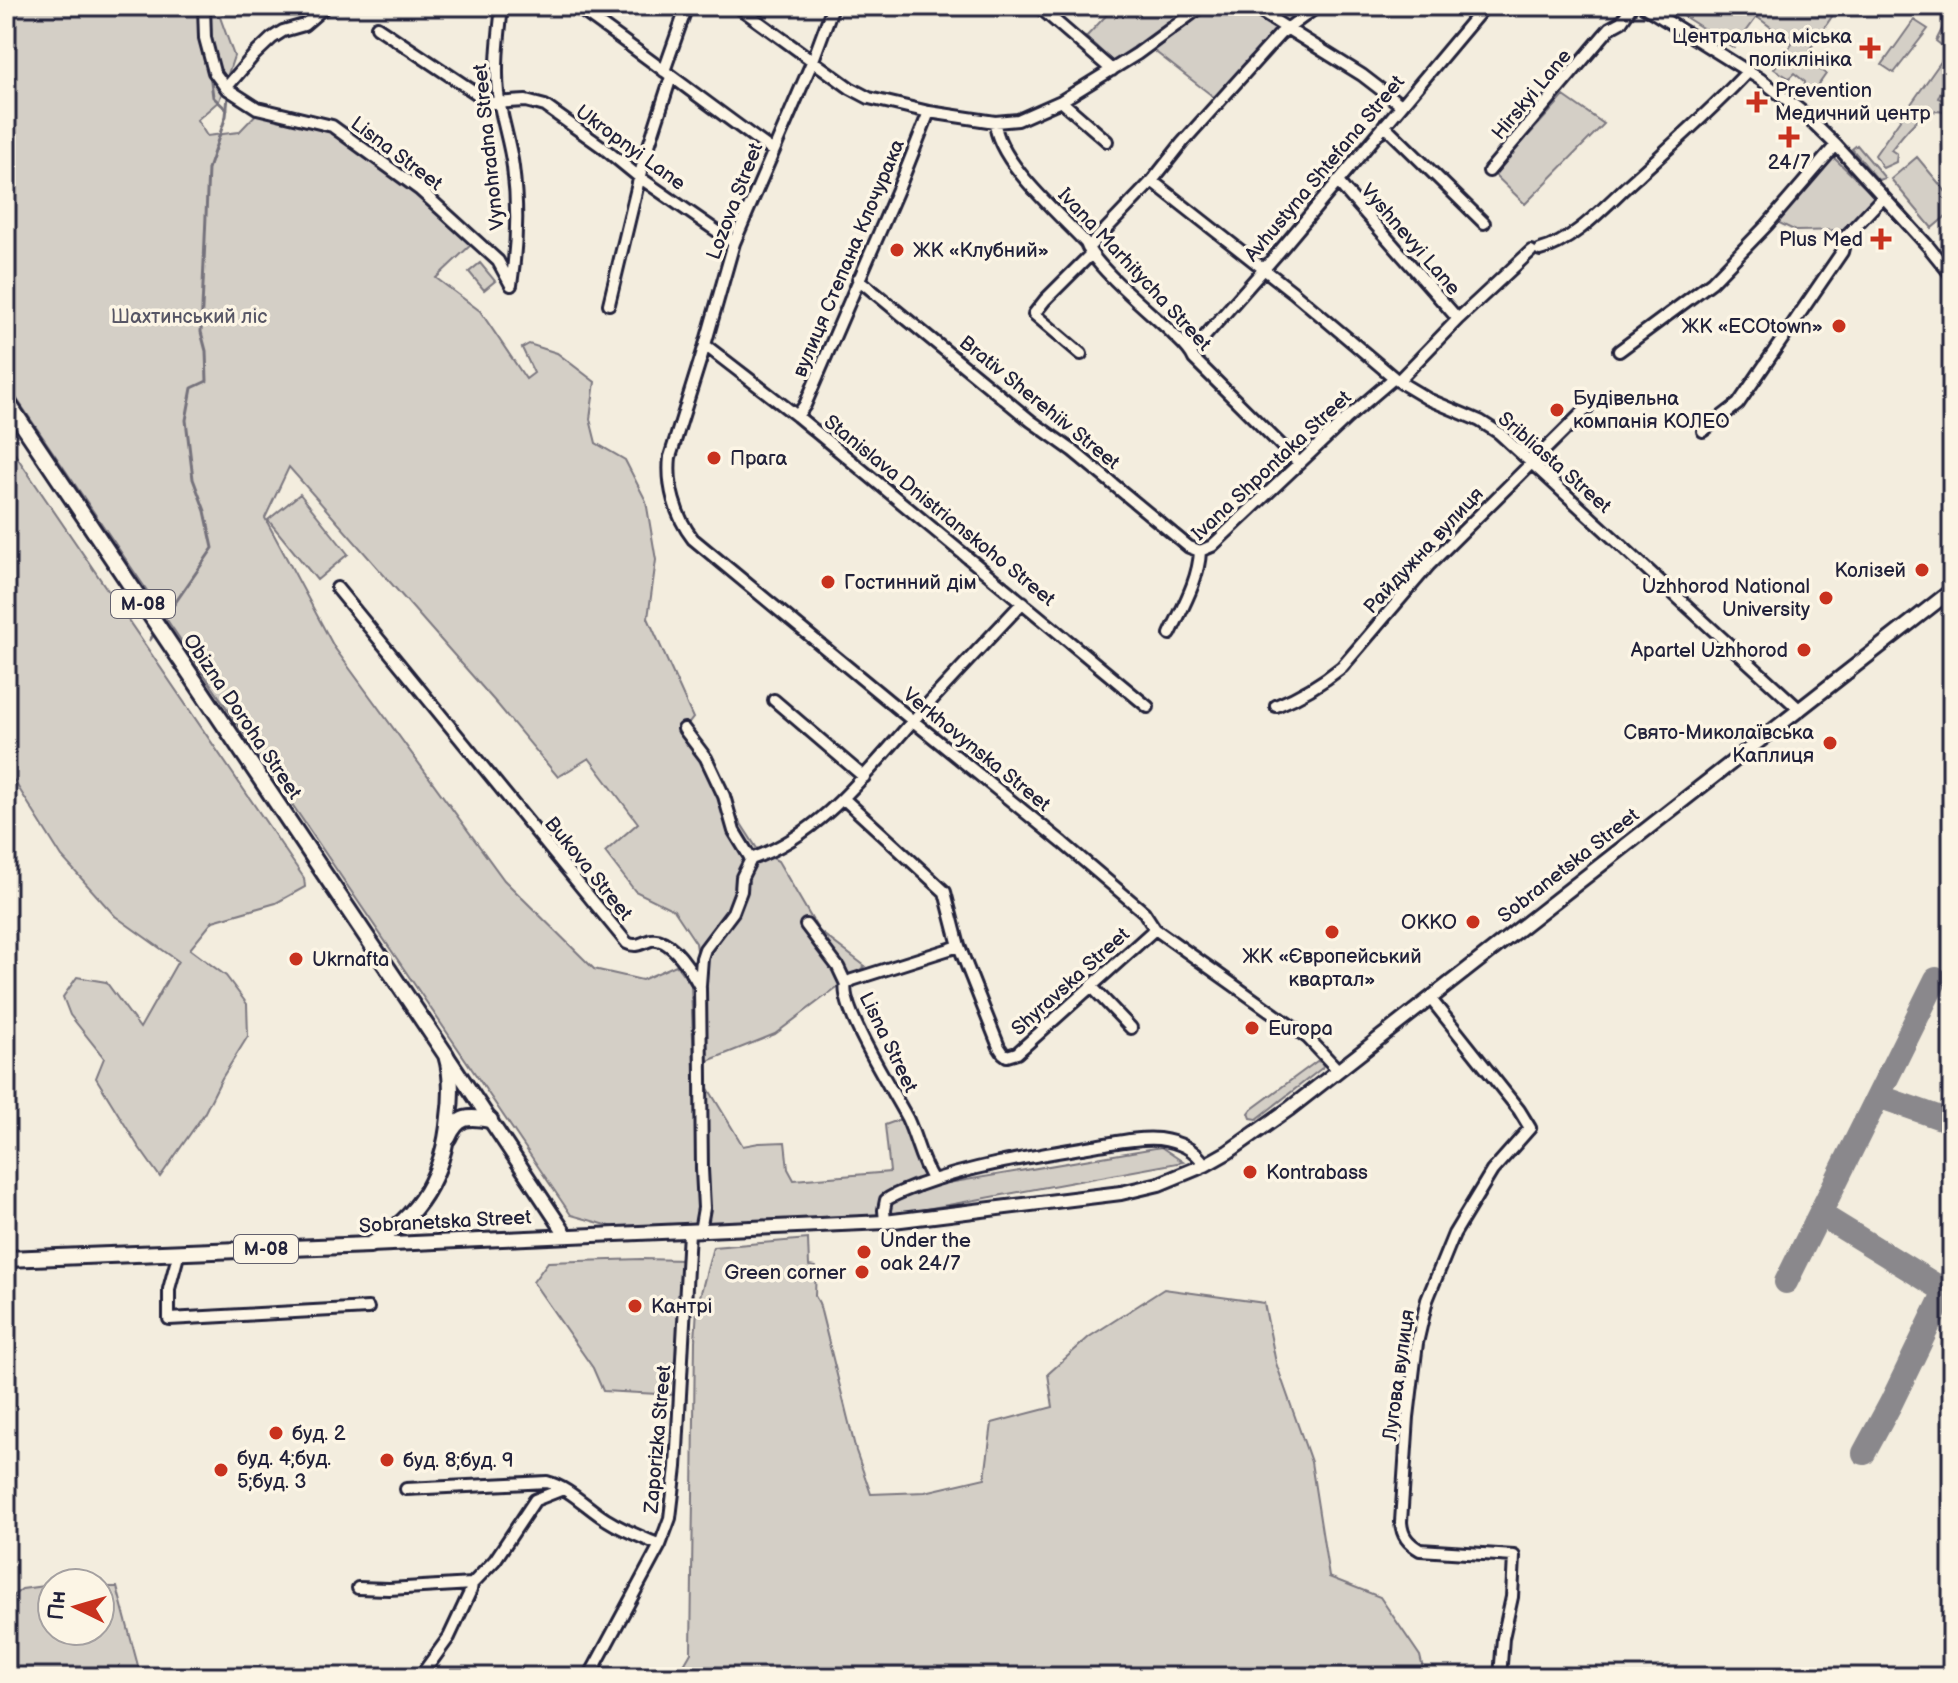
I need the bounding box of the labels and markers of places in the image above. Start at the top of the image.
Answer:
place label: Центральна міська поліклініка [1672,25,1852,72]
marker: Центральна міська поліклініка [1859,37,1881,59]
place label: Prevention Медичний центр [1775,79,1931,126]
marker: Prevention Медичний центр [1746,91,1768,113]
marker: 24/7 [1780,128,1798,146]
place label: 24/7 [1768,151,1810,175]
place label: Plus Med [1779,228,1863,252]
marker: Plus Med [1870,228,1892,250]
place label: ЖК «Клубний» [913,239,1049,263]
marker: ЖК «Клубний» [888,241,906,259]
place label: ЖК «ECOtown» [1682,315,1823,339]
marker: ЖК «ECOtown» [1830,317,1848,335]
place label: Будівельна компанія КОЛЕО [1573,387,1730,434]
marker: Будівельна компанія КОЛЕО [1548,401,1566,419]
place label: Прага [730,447,787,471]
marker: Прага [705,449,723,467]
place label: Колізей [1834,559,1906,583]
marker: Колізей [1913,561,1931,579]
place label: Гостинний дім [844,571,977,595]
marker: Гостинний дім [819,573,837,591]
place label: Uzhhorod National University [1642,575,1810,622]
marker: Uzhhorod National University [1817,589,1835,607]
place label: Apartel Uzhhorod [1631,639,1788,663]
marker: Apartel Uzhhorod [1795,641,1813,659]
place label: Свято-Миколаївська Каплиця [1624,721,1814,768]
marker: Свято-Миколаївська Каплиця [1821,734,1839,752]
place label: OKKO [1401,911,1457,935]
marker: OKKO [1464,913,1482,931]
marker: ЖК «Європейський квартал» [1323,923,1341,941]
place label: ЖК «Європейський квартал» [1242,945,1422,992]
place label: Ukrnafta [312,948,389,972]
marker: Ukrnafta [287,950,305,968]
place label: Europa [1268,1017,1333,1041]
marker: Europa [1243,1019,1261,1037]
place label: Kontrabass [1266,1161,1368,1185]
marker: Kontrabass [1241,1163,1259,1181]
place label: Under the oak 24/7 [880,1229,971,1276]
marker: Under the oak 24/7 [855,1243,873,1261]
place label: Green corner [724,1261,847,1285]
marker: Green corner [853,1263,871,1281]
place label: Кантрі [651,1295,713,1319]
marker: Кантрі [626,1297,644,1315]
place label: буд. 2 [292,1422,346,1446]
marker: буд. 2 [267,1424,285,1442]
place label: буд. 4;буд. 5;буд. 3 [237,1447,331,1494]
place label: буд. 8;буд. 9 [403,1449,514,1473]
marker: буд. 8;буд. 9 [378,1451,396,1469]
marker: буд. 4;буд. 5;буд. 3 [212,1461,230,1479]

